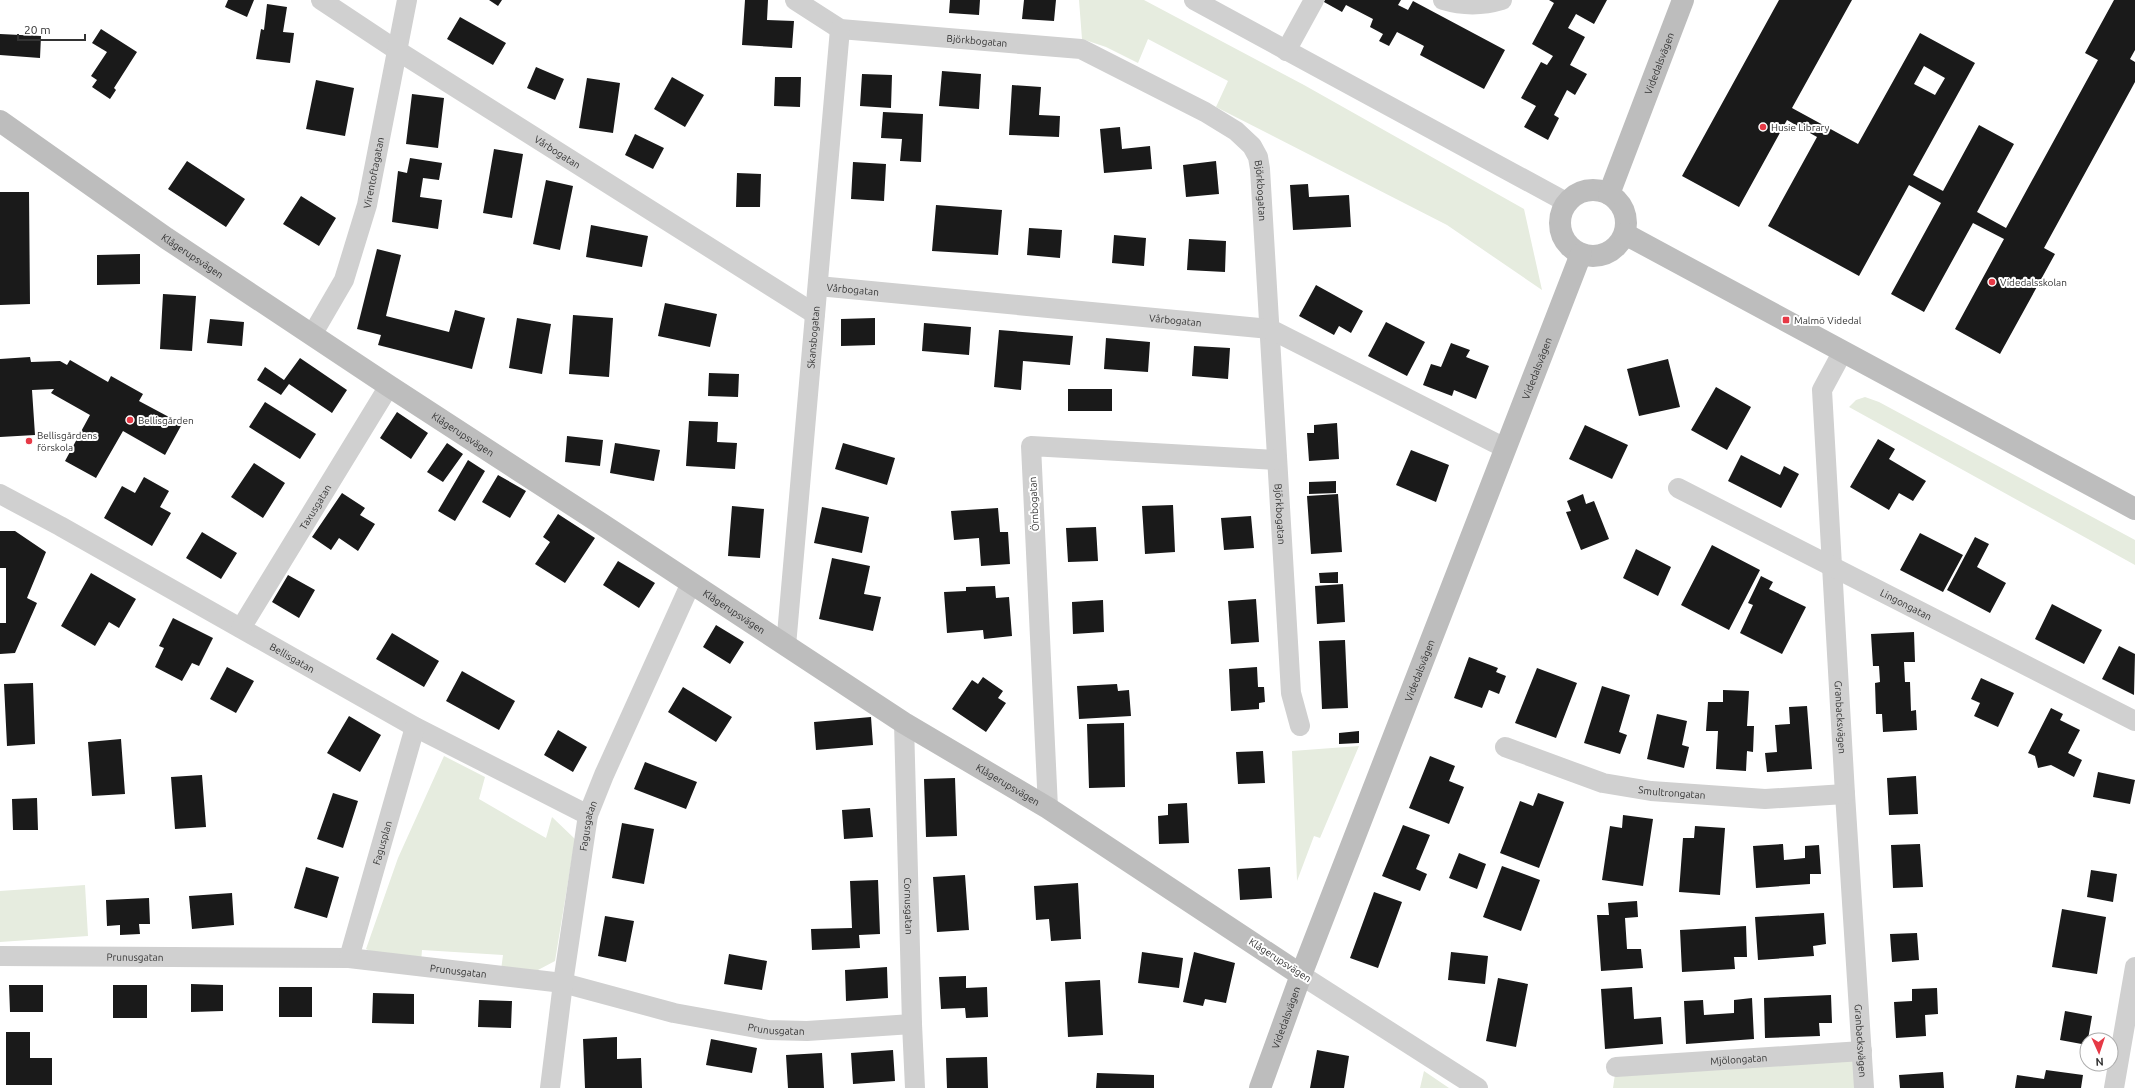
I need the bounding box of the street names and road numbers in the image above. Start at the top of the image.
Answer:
street label: Videdalsvägen [1642,31,1676,96]
street label: Björkbogatan [946,32,1008,48]
street label: Vårbogatan [532,133,583,170]
street label: Virentoftagatan [361,136,386,209]
street label: Björkbogatan [1253,159,1269,221]
street label: Klågerupsvägen [160,231,226,280]
street label: Vårbogatan [826,281,880,297]
street label: Skansbogatan [805,305,821,369]
street label: Vårbogatan [1149,312,1202,328]
street label: Videdalsvägen [1520,336,1554,401]
street label: Klågerupsvägen [430,410,496,458]
street label: Örnbogatan [1027,476,1041,532]
street label: Taxusgatan [297,482,333,532]
street label: Björkbogatan [1273,483,1288,545]
street label: Klågerupsvägen [701,587,767,636]
street label: Lingongatan [1879,587,1934,622]
street label: Videdalsvägen [1402,638,1436,703]
street label: Bellisgatan [268,641,317,675]
street label: Granbacksvägen [1833,680,1848,754]
street label: Klågerupsvägen [974,761,1042,807]
street label: Smultrongatan [1638,783,1706,800]
street label: Fagusgatan [577,799,599,852]
street label: Fagusplan [370,819,393,866]
street label: Cornusgatan [903,877,915,935]
street label: Klågerupsvägen [1247,936,1313,984]
street label: Prunusgatan [106,951,164,962]
street label: Prunusgatan [429,962,487,980]
street label: Videdalsvägen [1269,985,1302,1050]
street label: Granbacksvägen [1853,1004,1869,1077]
street label: Prunusgatan [747,1021,805,1036]
street label: Mjölongatan [1710,1052,1767,1066]

